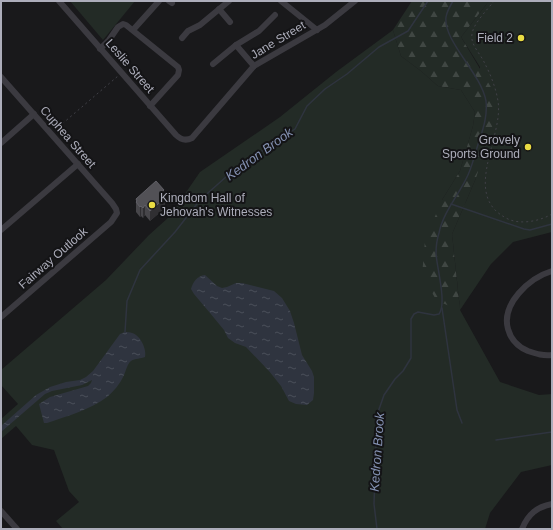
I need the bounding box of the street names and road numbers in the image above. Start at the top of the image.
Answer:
street label: Jane Street [248,18,308,62]
street label: Leslie Street [103,36,158,96]
street label: Cuphea Street [37,103,99,171]
street label: Fairway Outlook [16,224,91,292]

